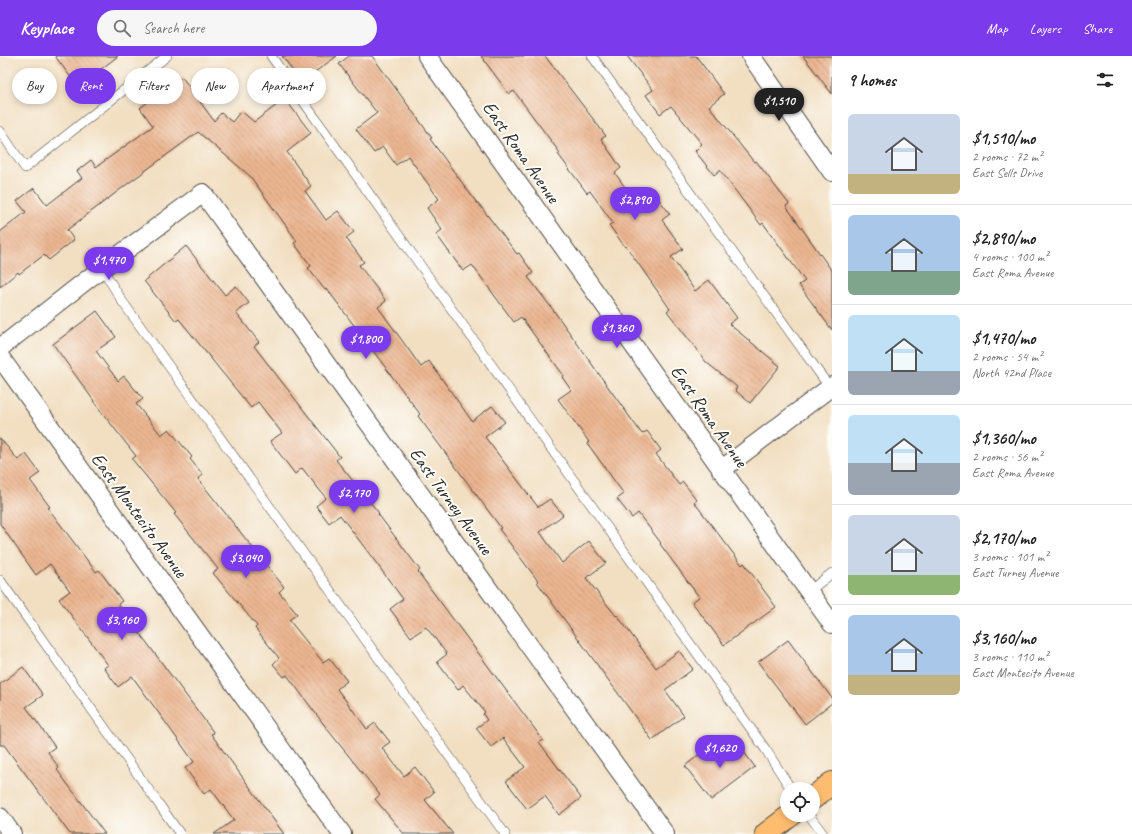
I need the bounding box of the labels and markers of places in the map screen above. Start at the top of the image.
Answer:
pin: $1,510 [746,88,812,122]
pin: $2,890 [602,187,668,221]
pin: $1,470 [76,247,142,281]
pin: $1,360 [584,315,650,349]
pin: $1,800 [333,326,399,360]
pin: $2,170 [321,480,387,514]
pin: $3,040 [213,545,279,579]
pin: $3,160 [89,607,155,641]
pin: $1,620 [687,735,753,769]

